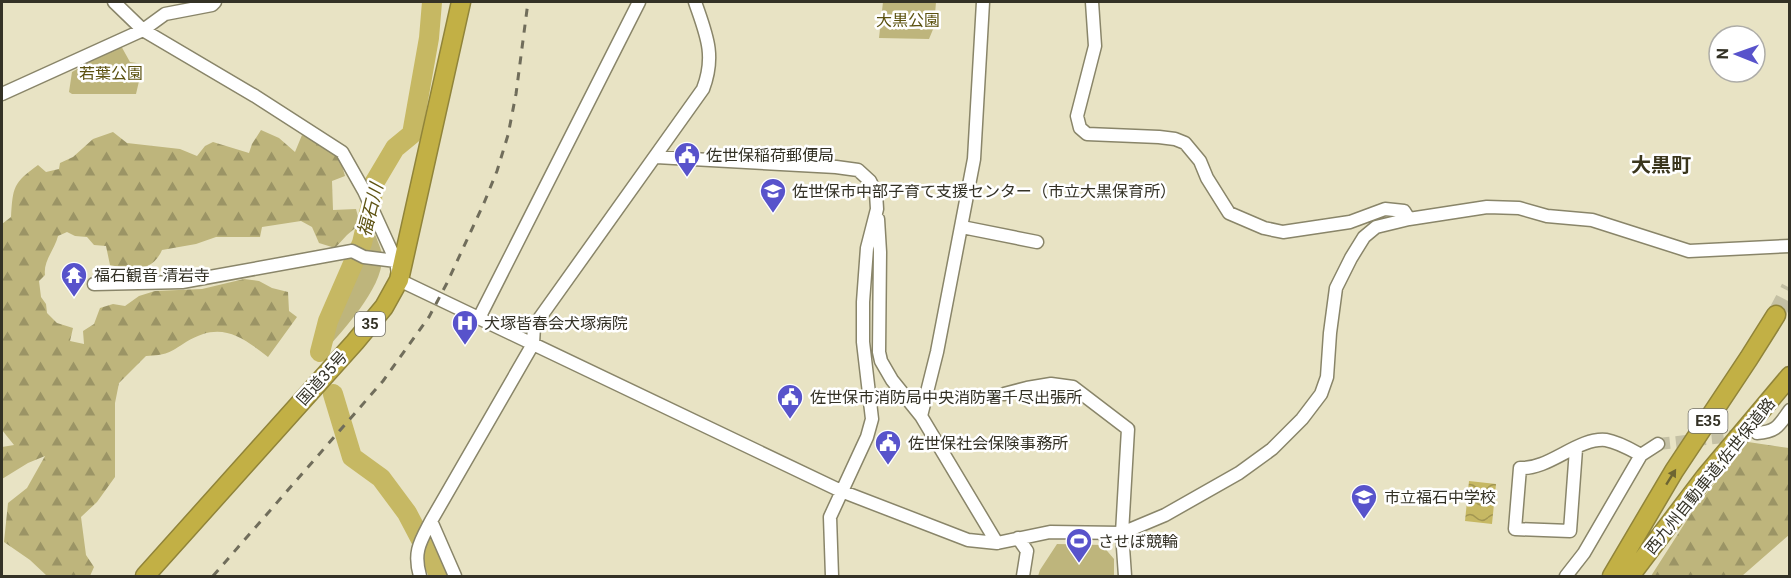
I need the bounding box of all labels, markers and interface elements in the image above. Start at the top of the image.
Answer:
park label: 大黒公園 [876,11,940,30]
north arrow [1707,24,1767,84]
text: N [1713,48,1732,60]
park label: 若葉公園 [79,64,143,83]
public building icon: 佐世保稲荷郵便局 [672,140,702,178]
place label: 佐世保稲荷郵便局 [706,146,834,165]
district label: 大黒町 [1631,153,1691,177]
school or university icon: 佐世保市中部子育て支援センター（市立大黒保育所） [758,176,788,214]
water label: 福石川 [353,179,387,239]
place label: 佐世保市中部子育て支援センター（市立大黒保育所） [792,182,1176,201]
temple icon: 福石観音 清岩寺 [59,260,89,298]
place label: 福石観音 清岩寺 [94,266,210,285]
hospital icon: 犬塚皆春会犬塚病院 [450,308,480,346]
road number: 35 [355,312,385,336]
place label: 犬塚皆春会犬塚病院 [484,314,628,333]
street label: 国道35号 [293,347,351,409]
public building icon: 佐世保市消防局中央消防署千尽出張所 [775,382,805,420]
place label: 佐世保市消防局中央消防署千尽出張所 [810,388,1082,407]
street label: 西九州自動車道;佐世保道路 [1641,394,1779,558]
road number: E35 [1688,409,1728,433]
public building icon: 佐世保社会保険事務所 [873,428,903,466]
place label: 佐世保社会保険事務所 [908,434,1068,453]
one-way arrow [1665,469,1676,485]
school or university icon: 市立福石中学校 [1349,482,1379,520]
place label: 市立福石中学校 [1384,488,1496,507]
sports icon: させぼ競輪 [1064,526,1094,564]
place label: させぼ競輪 [1098,532,1178,551]

